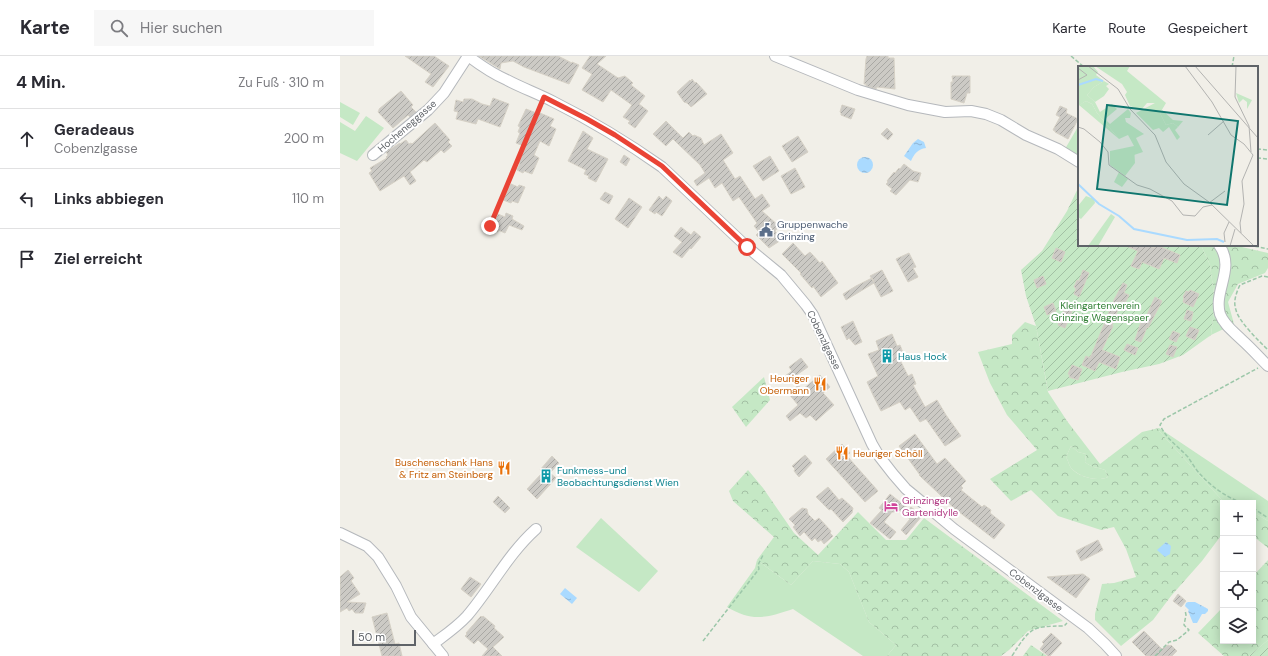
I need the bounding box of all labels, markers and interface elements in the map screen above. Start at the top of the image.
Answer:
search box [94,10,374,46]
text: Karte [20,15,70,40]
icon: search [108,17,130,39]
text: Hier suchen [140,18,222,38]
text: Karte [1052,19,1086,37]
text: Route [1108,19,1146,37]
text: Gespeichert [1168,19,1248,37]
inset map [1078,66,1258,246]
text: 4 Min. [16,71,66,93]
text: Zu Fuß · 310 m [238,74,324,91]
street label: Hocheneggasse [375,97,439,155]
text: Geradeaus [54,120,135,140]
icon: ahead [16,128,38,150]
text: 200 m [284,130,324,147]
text: Cobenzlgasse [54,140,138,157]
icon: left [16,188,38,210]
text: Links abbiegen [54,189,164,209]
text: 110 m [292,190,324,207]
route end [481,217,499,235]
place label: Gruppenwache Grinzing [777,218,848,243]
public building icon: Gruppenwache Grinzing [758,222,774,238]
route start [738,238,756,256]
icon: arrive [16,248,38,270]
text: Ziel erreicht [54,249,143,269]
park label: Kleingartenverein Grinzing Wagenspaer [1051,299,1149,324]
street label: Cobenzlgasse [804,308,844,372]
building icon: Haus Hock [879,348,895,364]
place label: Haus Hock [898,350,947,363]
place label: Heuriger Obermann [760,372,809,397]
restaurant icon: Heuriger Obermann [812,376,828,392]
restaurant icon: Heuriger Schöll [834,445,850,461]
place label: Heuriger Schöll [853,447,922,460]
place label: Buschenschank Hans & Fritz am Steinberg [395,456,493,481]
restaurant icon: Buschenschank Hans & Fritz am Steinberg [496,460,512,476]
place label: Funkmess-und Beobachtungsdienst Wien [557,464,679,489]
building icon: Funkmess-und Beobachtungsdienst Wien [538,468,554,484]
place label: Grinzinger Gartenidylle [902,494,959,519]
hotel icon: Grinzinger Gartenidylle [883,498,899,514]
map controls [1220,500,1256,644]
button: + [1220,500,1256,536]
button: − [1220,536,1256,572]
street label: Cobenzlgasse [1006,565,1066,615]
button: locate [1220,572,1256,608]
button: layers [1220,608,1256,644]
scale bar [352,628,416,647]
text: 50 m [358,630,385,644]

